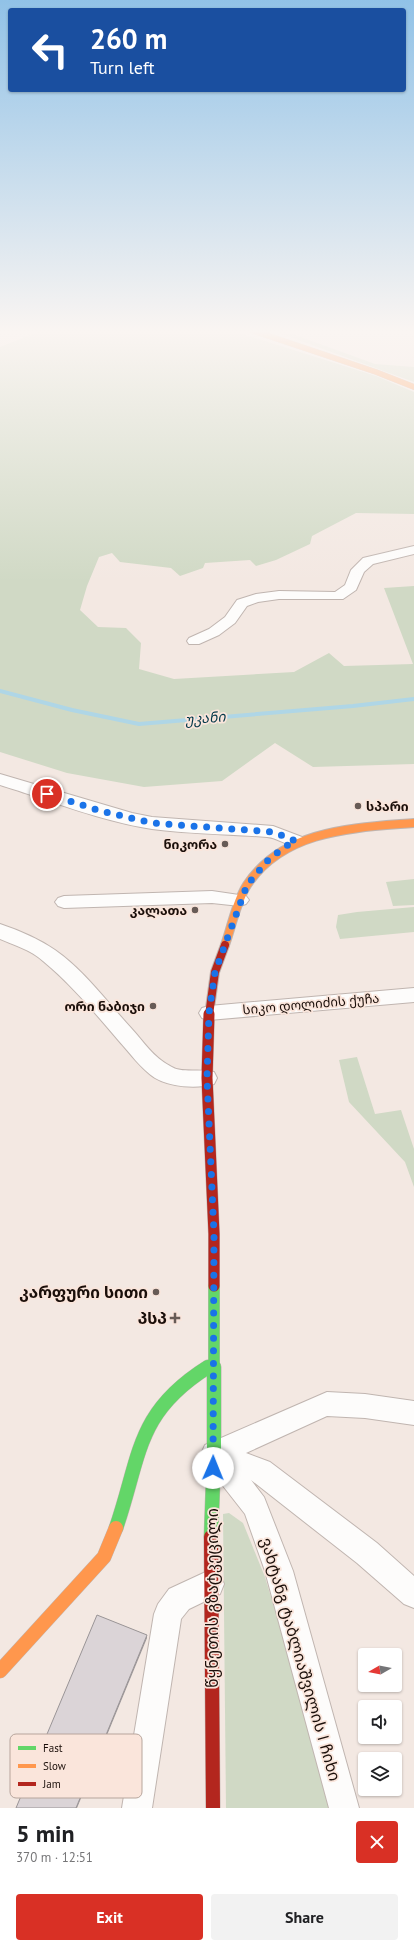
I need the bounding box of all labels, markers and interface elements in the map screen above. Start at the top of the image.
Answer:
text: 260 m [90,20,167,57]
icon: left [24,24,76,76]
text: Turn left [90,56,155,79]
water label: უკანი [184,707,227,729]
pin [30,777,64,811]
icon: arrive [36,783,58,805]
place label: სპარი [366,798,409,815]
marker: სპარი [353,801,363,811]
place label: ნიკორა [163,836,217,853]
marker: ნიკორა [220,839,230,849]
place label: კალათა [130,902,187,919]
marker: კალათა [190,905,200,915]
street label: სიკო დოლიძის ქუჩა [242,990,380,1018]
place label: ორი ნაბიჯი [64,998,145,1015]
marker: ორი ნაბიჯი [148,1001,158,1011]
place label: კარფური სითი [19,1282,148,1302]
marker: კარფური სითი [151,1287,161,1297]
place label: პსპ [138,1308,167,1328]
marker: პსპ [170,1313,180,1323]
position arrow [192,1447,234,1489]
street label: წყნეთის გზატკეცილი [202,1508,223,1688]
street label: ვახტანგ ტაბლიაშვილის I ჩიხი [256,1535,345,1783]
north arrow [358,1648,402,1692]
map controls [358,1648,402,1796]
button: sound [358,1700,402,1744]
legend [10,1734,142,1798]
text: Fast [43,1741,63,1755]
button: layers [358,1752,402,1796]
text: Slow [43,1759,66,1773]
text: Jam [42,1777,61,1791]
text: 5 min [16,1818,75,1849]
button: close [356,1821,398,1863]
text: 370 m · 12:51 [16,1849,93,1866]
button: Exit [16,1894,203,1940]
button: Share [211,1894,398,1940]

